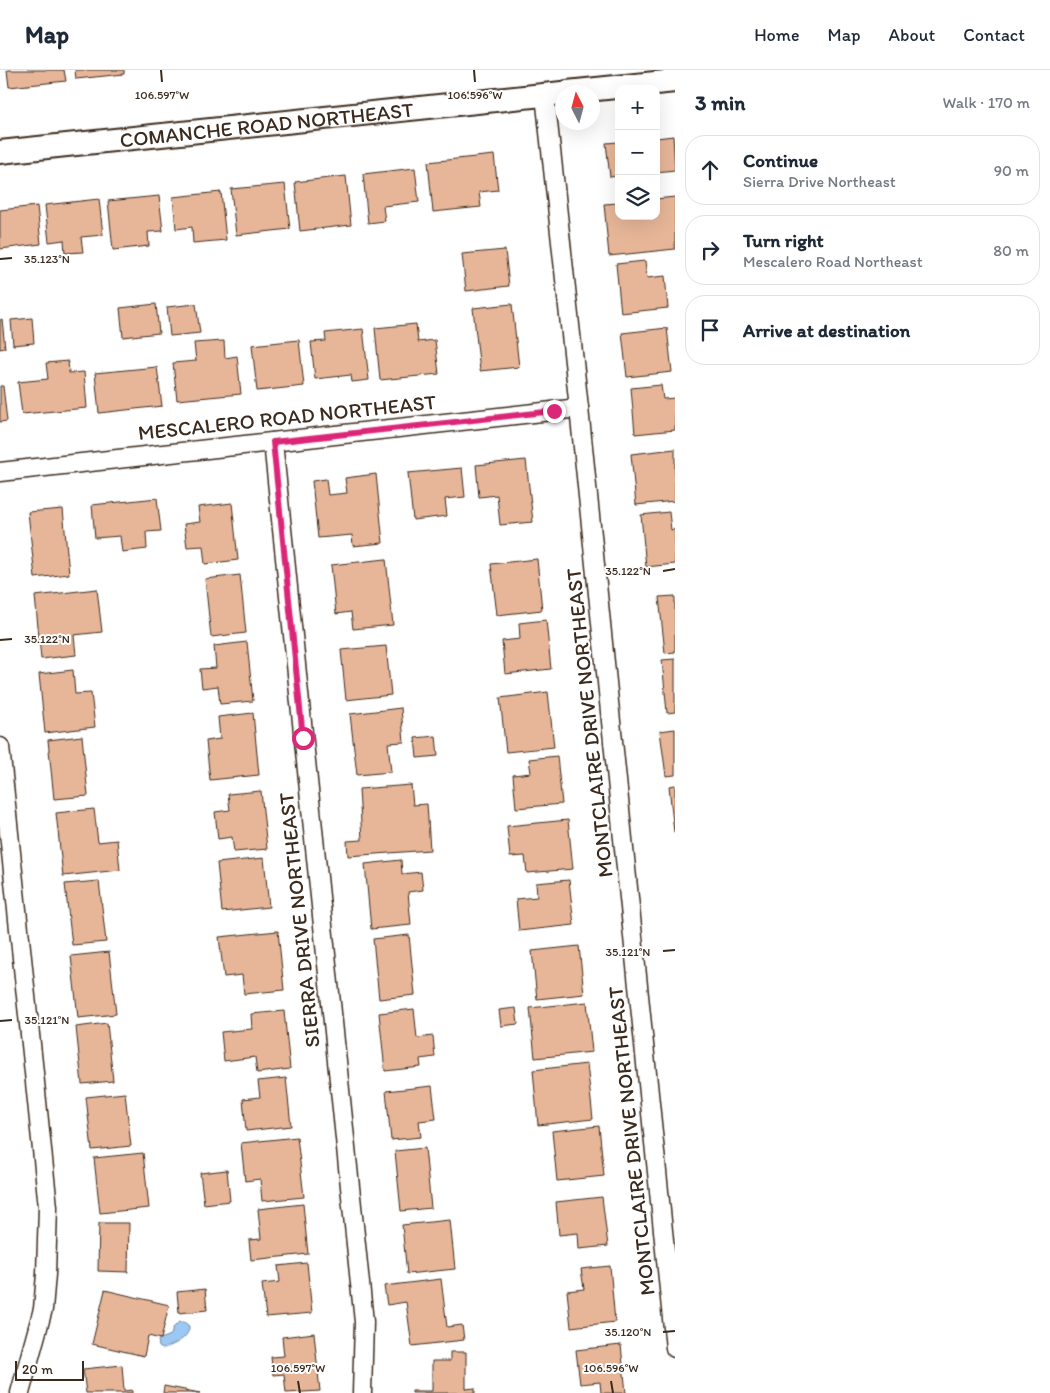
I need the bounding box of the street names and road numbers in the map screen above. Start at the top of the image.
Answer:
street label: COMANCHE ROAD NORTHEAST [118,96,415,152]
street label: MESCALERO ROAD NORTHEAST [137,389,438,445]
street label: MONTCLAIRE DRIVE NORTHEAST [560,567,618,879]
street label: SIERRA DRIVE NORTHEAST [273,791,325,1049]
street label: MONTCLAIRE DRIVE NORTHEAST [602,985,660,1297]

